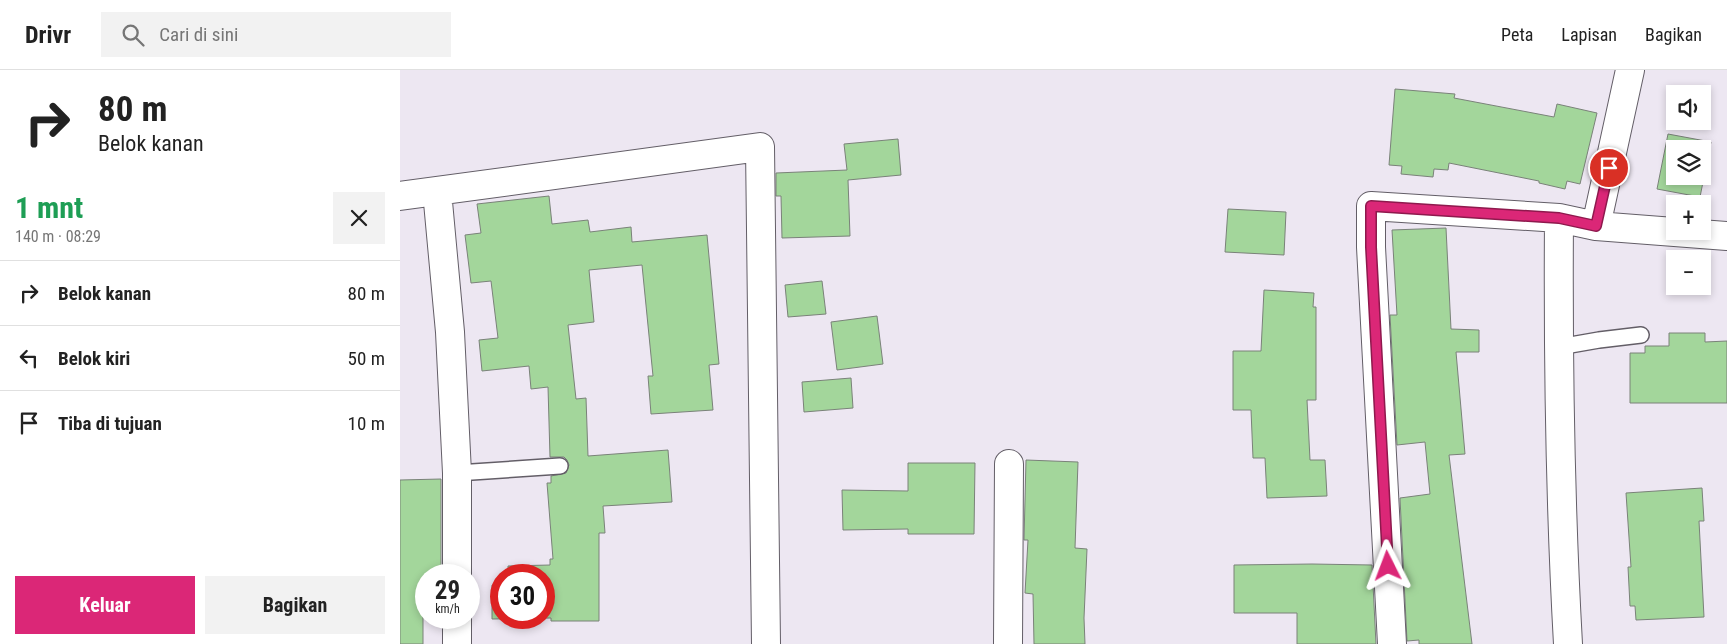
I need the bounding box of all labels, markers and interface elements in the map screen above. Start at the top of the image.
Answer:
search box [101,12,451,57]
text: Drivr [25,21,71,49]
icon: search [119,21,147,49]
text: Cari di sini [159,23,238,46]
text: Peta [1501,24,1533,45]
text: Lapisan [1561,24,1617,45]
text: Bagikan [1645,24,1702,45]
map controls [1666,85,1711,295]
button: sound [1666,85,1711,130]
text: 80 m [98,89,167,130]
icon: right [15,90,80,155]
text: Belok kanan [98,131,204,156]
button: layers [1666,140,1711,185]
pin [1588,147,1630,189]
icon: arrive [1595,154,1623,182]
text: 1 mnt [15,190,83,225]
button: close [333,192,385,244]
button: + [1666,195,1711,240]
text: 140 m · 08:29 [15,227,101,246]
button: − [1666,250,1711,295]
icon: right [15,279,43,307]
text: Belok kanan [58,282,151,305]
text: 80 m [348,282,385,305]
icon: left [15,344,43,372]
text: Belok kiri [58,347,130,370]
text: 50 m [348,347,385,370]
icon: arrive [15,409,43,437]
text: Tiba di tujuan [58,412,162,435]
text: 10 m [348,412,385,435]
position arrow [1361,539,1413,591]
speed limit sign: 30 [490,564,555,629]
button: Keluar [15,576,195,634]
button: Bagikan [205,576,385,634]
text: 29 [435,576,460,605]
text: km/h [435,602,460,616]

